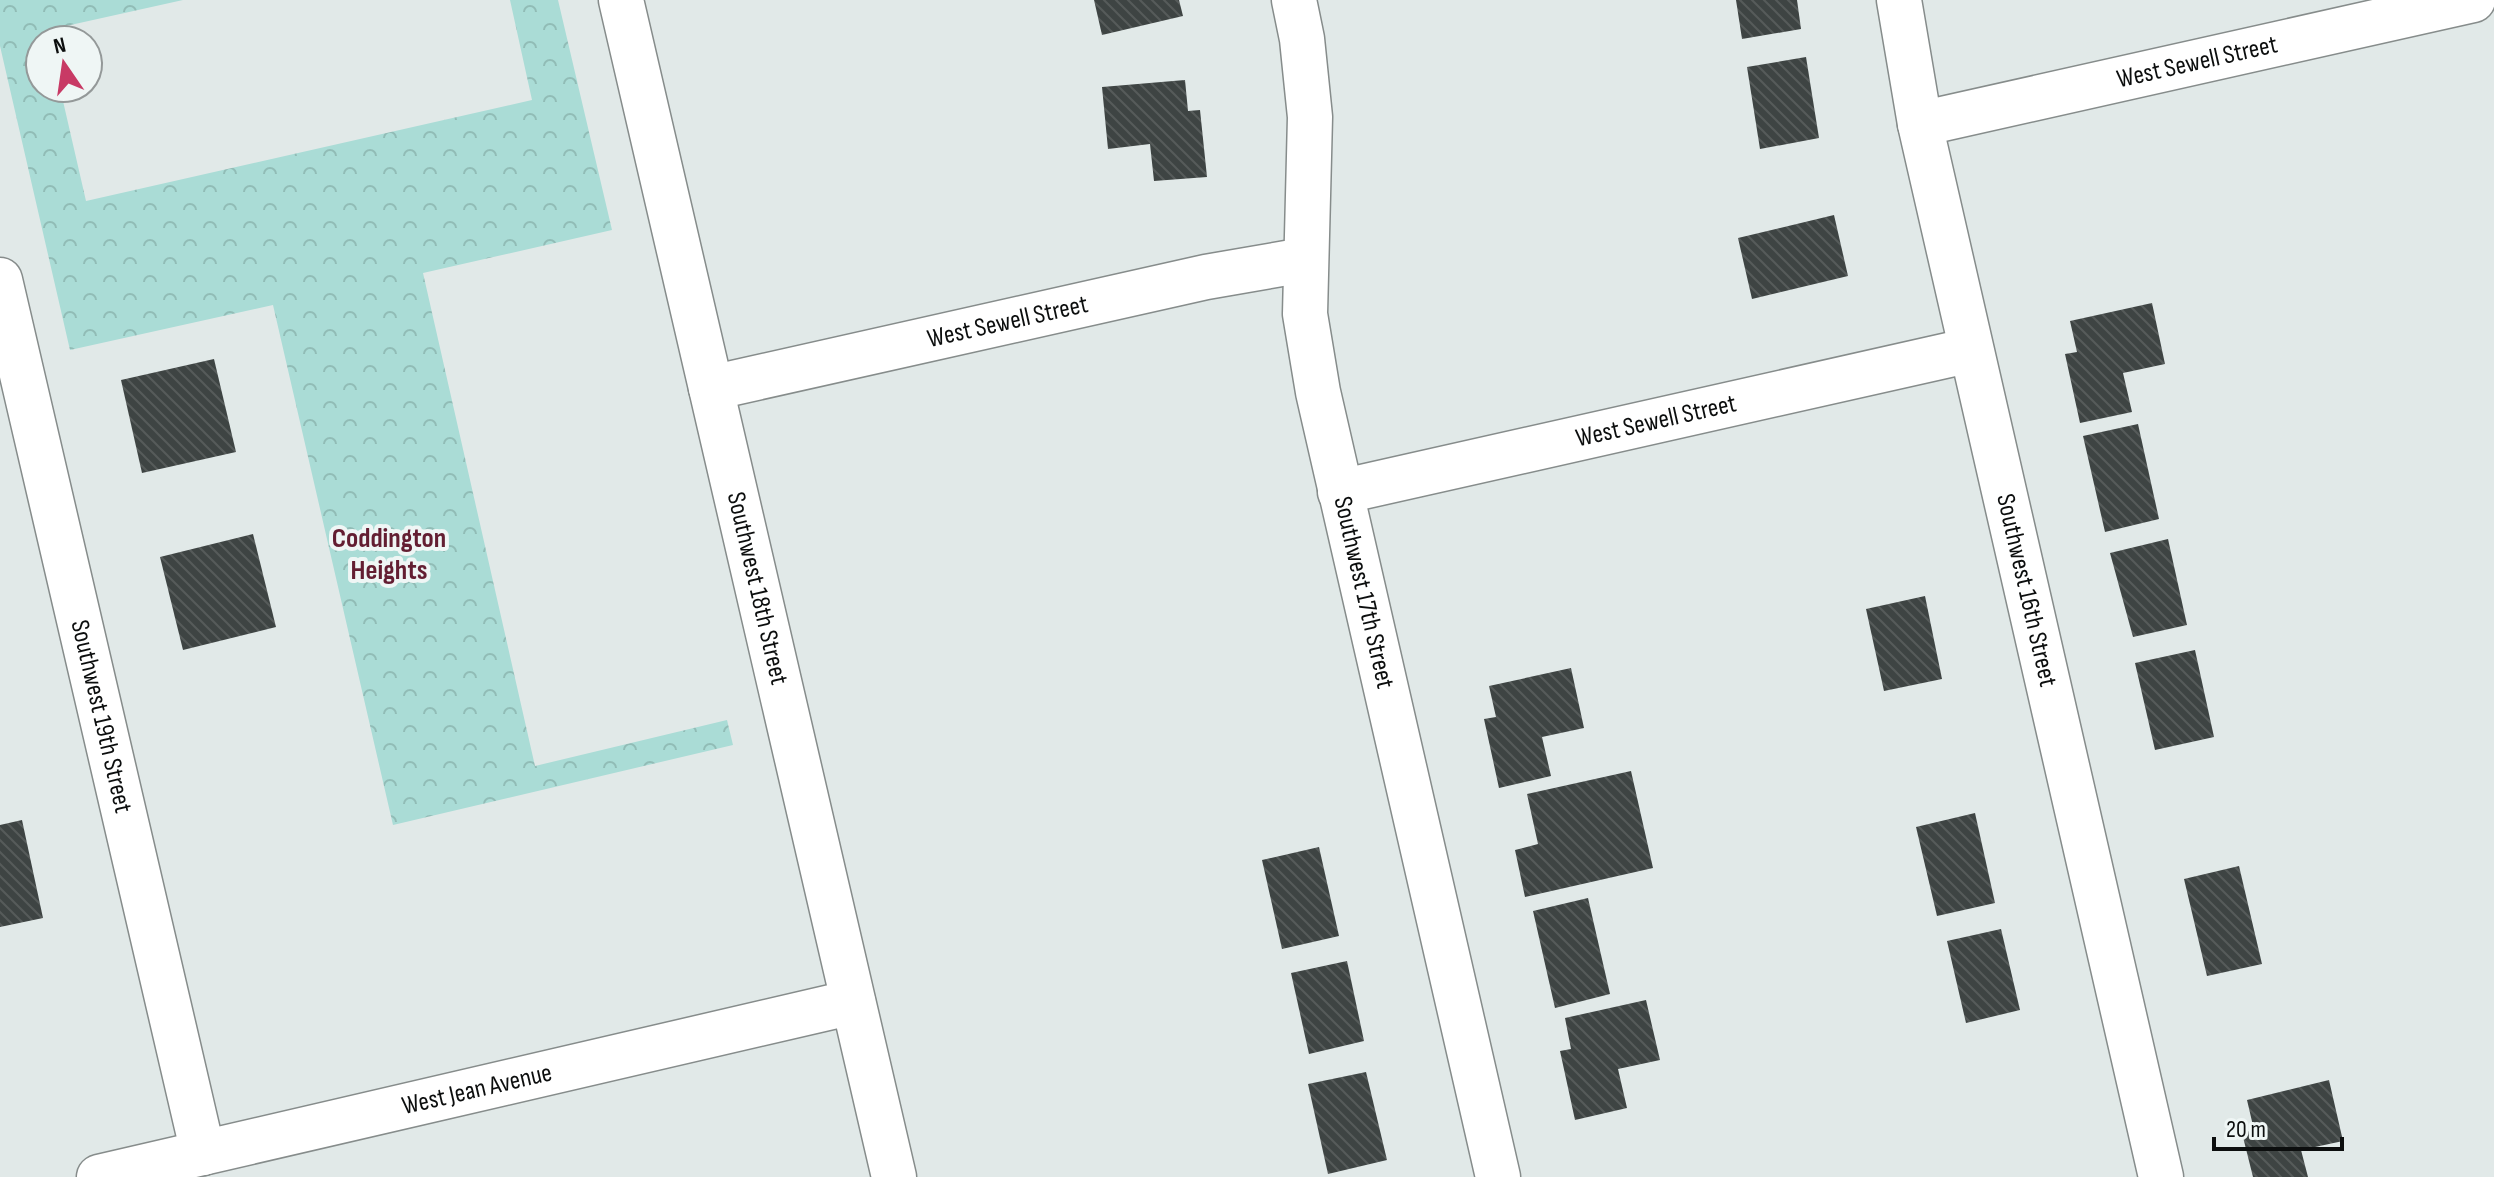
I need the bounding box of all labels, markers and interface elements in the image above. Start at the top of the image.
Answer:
north arrow [24,24,104,104]
street label: West Sewell Street [2114,29,2280,95]
text: N [51,31,69,60]
street label: West Sewell Street [924,288,1091,354]
street label: West Sewell Street [1573,388,1739,454]
street label: Southwest 18th Street [720,489,795,688]
street label: Southwest 16th Street [1990,491,2064,690]
street label: Southwest 17th Street [1327,493,1401,692]
district label: Coddington Heights [332,522,446,587]
street label: Southwest 19th Street [64,617,139,816]
street label: West Jean Avenue [399,1057,555,1122]
scale bar [2214,1101,2342,1151]
text: 20 m [2226,1115,2266,1144]

